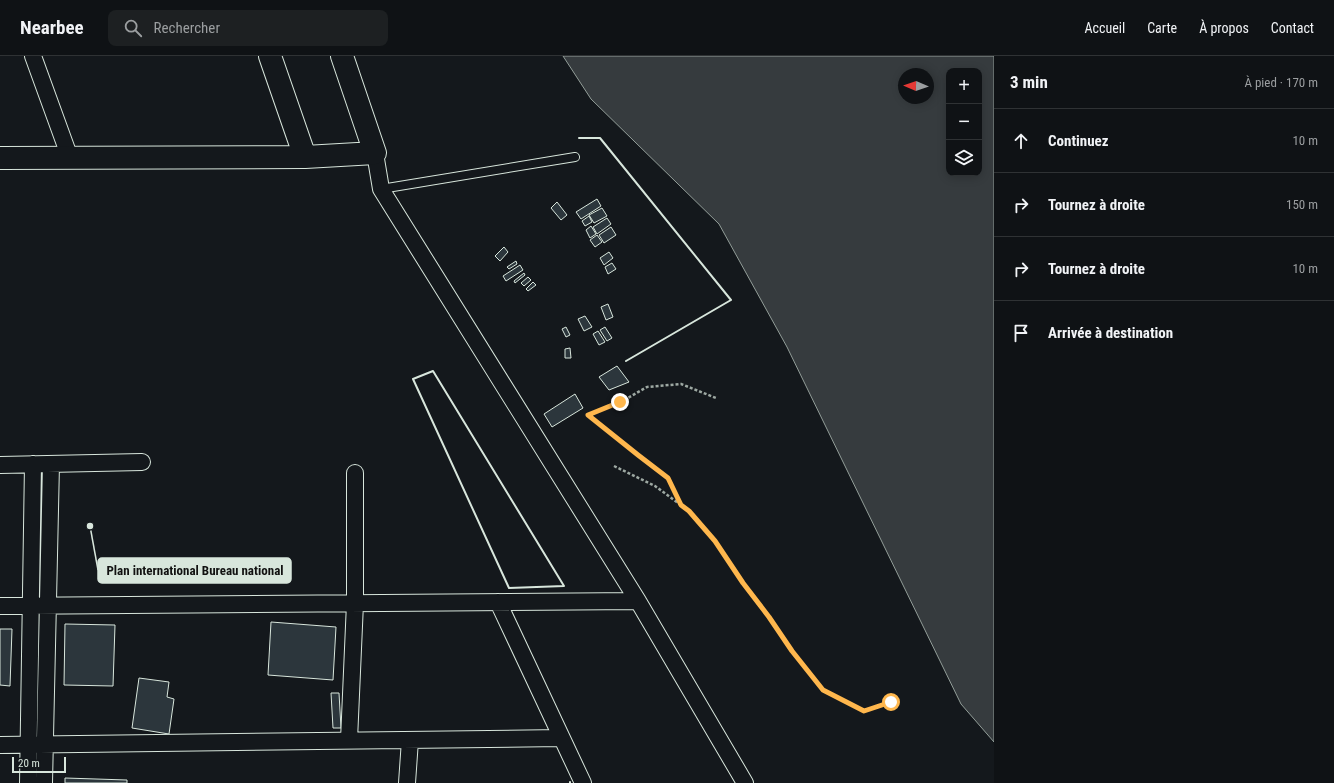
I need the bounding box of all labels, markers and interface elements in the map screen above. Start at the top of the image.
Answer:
search box [108,10,388,46]
text: Nearbee [20,16,84,39]
icon: search [122,17,144,39]
text: Rechercher [154,19,220,37]
text: Accueil [1084,20,1125,36]
text: Carte [1147,20,1177,36]
text: À propos [1199,20,1249,36]
text: Contact [1271,20,1314,36]
north arrow [898,68,934,104]
map controls [946,68,982,176]
button: + [946,68,982,104]
text: 3 min [1010,72,1048,92]
text: À pied · 170 m [1244,75,1318,90]
button: − [946,104,982,140]
icon: ahead [1010,130,1032,152]
text: Continuez [1048,132,1109,150]
text: 10 m [1292,133,1318,148]
button: layers [946,140,982,176]
icon: right [1010,194,1032,216]
text: Tournez à droite [1048,196,1145,214]
text: 150 m [1286,197,1318,212]
icon: right [1010,258,1032,280]
text: Tournez à droite [1048,260,1145,278]
text: 10 m [1292,261,1318,276]
icon: arrive [1010,322,1032,344]
text: Arrivée à destination [1048,324,1173,342]
route end [611,393,629,411]
callout: Plan international Bureau national [98,558,291,583]
text: Plan international Bureau national [106,563,284,578]
route start [882,693,900,711]
scale bar [12,755,66,774]
text: 20 m [18,757,40,770]

